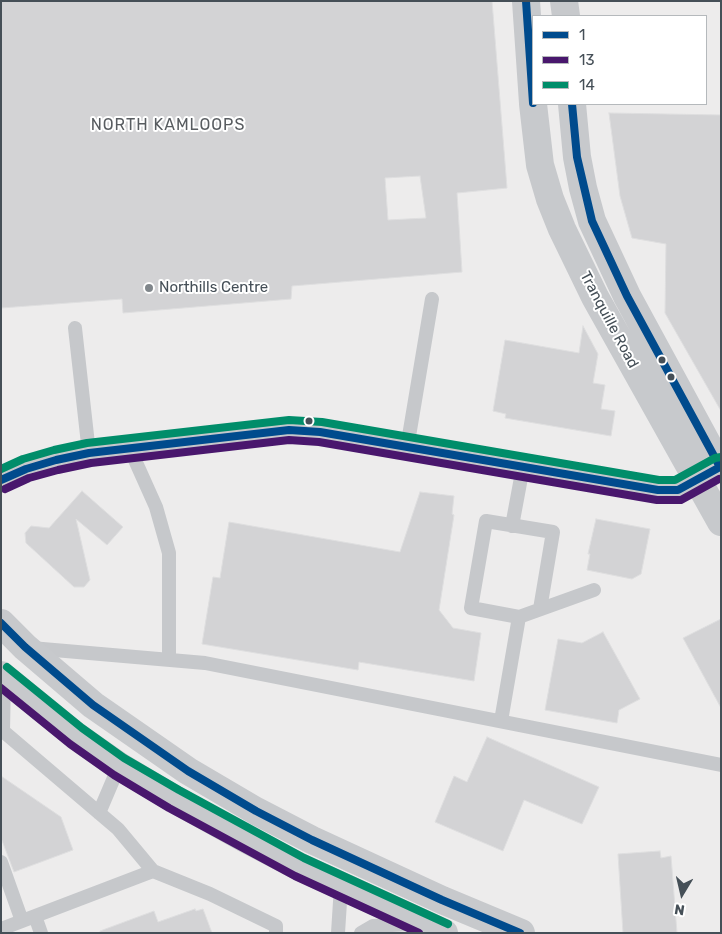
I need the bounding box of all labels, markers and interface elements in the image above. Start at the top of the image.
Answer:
legend [532,15,707,105]
text: 1 [579,26,585,44]
text: 13 [579,51,594,69]
text: 14 [579,76,595,94]
district label: NORTH KAMLOOPS [89,115,247,135]
street label: Tranquille Road [576,269,642,371]
place label: Northills Centre [159,279,268,297]
marker: Northills Centre [143,282,155,294]
unlabelled marker [657,355,667,365]
unlabelled marker [666,372,676,382]
unlabelled marker [304,416,314,426]
north arrow [657,869,707,919]
text: N [673,900,686,918]

